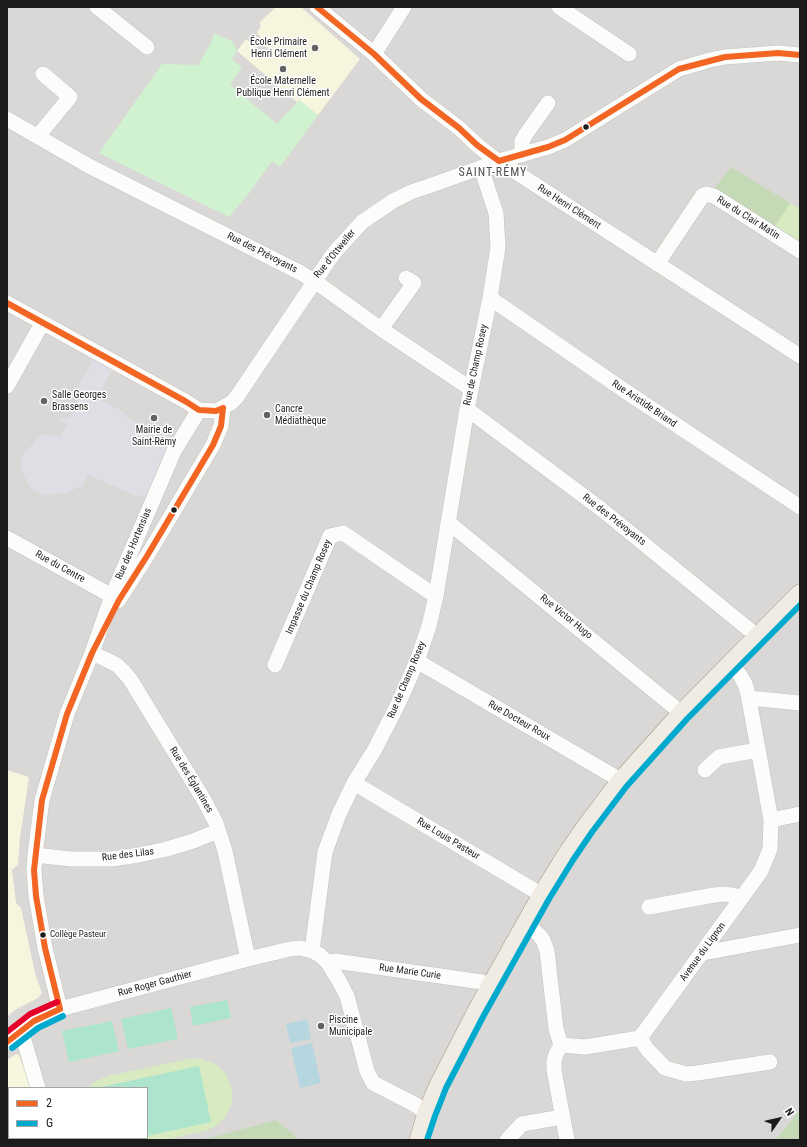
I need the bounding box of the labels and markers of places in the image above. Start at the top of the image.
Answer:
place label: École Primaire Henri Clément [250,36,307,60]
marker: École Primaire Henri Clément [310,43,320,53]
marker: École Maternelle Publique Henri Clément [278,64,288,74]
place label: École Maternelle Publique Henri Clément [237,75,329,98]
unlabelled marker [581,122,591,132]
place label: Salle Georges Brassens [52,389,106,412]
marker: Salle Georges Brassens [39,396,49,406]
place label: Cancre Médiathèque [275,403,326,426]
marker: Cancre Médiathèque [262,410,272,420]
marker: Mairie de Saint-Rémy [149,413,159,423]
place label: Mairie de Saint-Rémy [132,424,176,448]
unlabelled marker [169,505,179,515]
marker: Collège Pasteur [38,930,48,940]
place label: Collège Pasteur [50,930,106,940]
place label: Piscine Municipale [329,1014,372,1038]
marker: Piscine Municipale [316,1021,326,1031]

